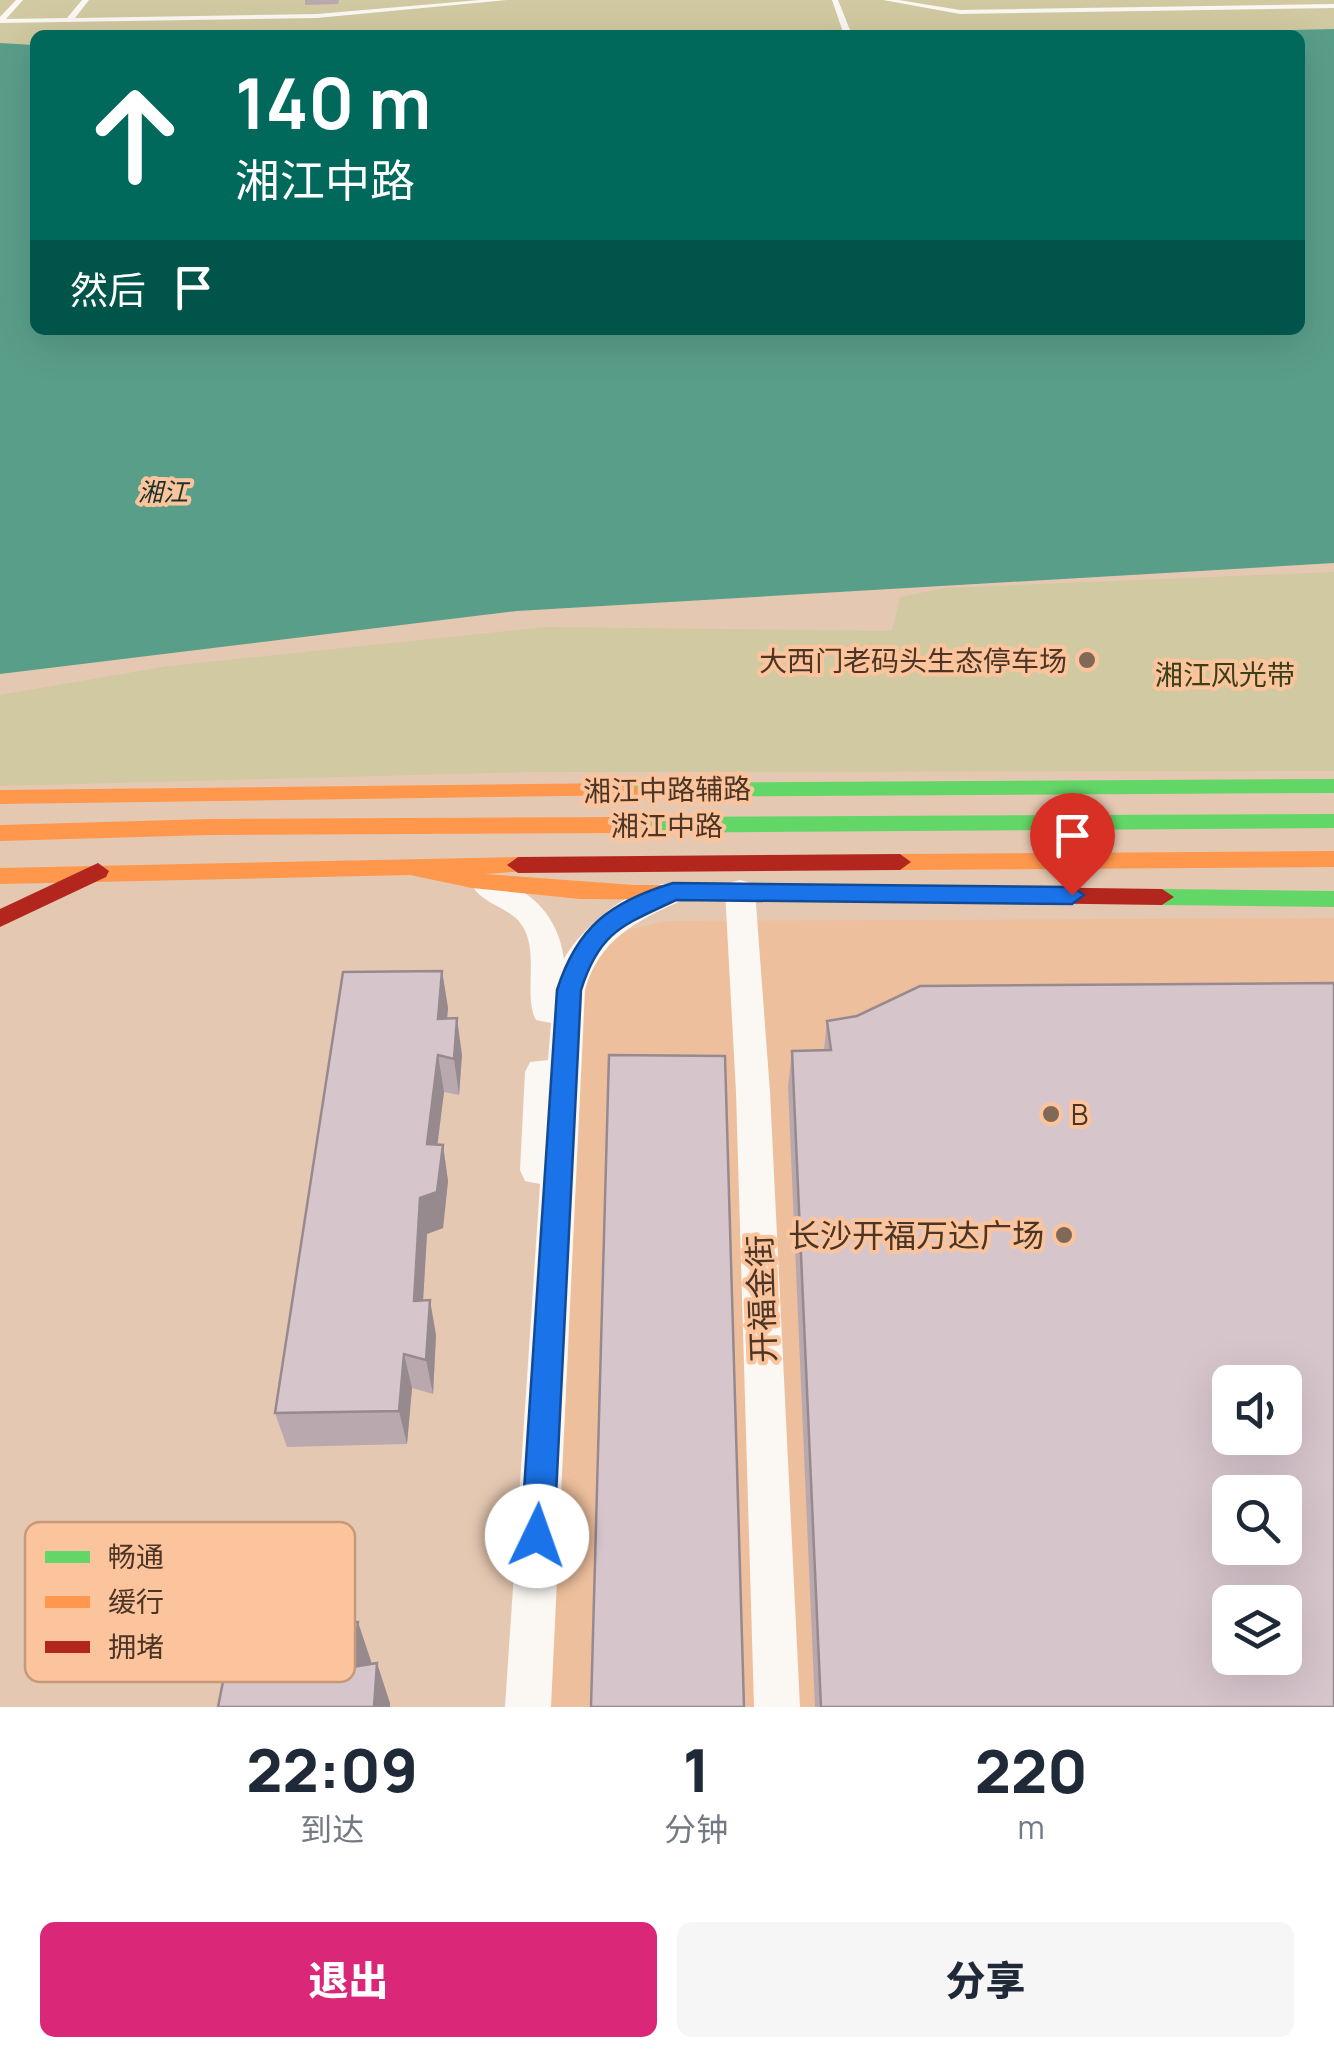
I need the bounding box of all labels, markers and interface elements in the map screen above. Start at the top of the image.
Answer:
text: 140 m [235,54,431,150]
icon: ahead [70,70,200,200]
text: 湘江中路 [235,149,415,211]
icon: arrive [166,260,221,315]
text: 然后 [70,263,146,315]
water label: 湘江 [138,474,191,509]
place label: 大西门老码头生态停车场 [759,641,1067,679]
marker: 大西门老码头生态停车场 [1076,649,1098,671]
park label: 湘江风光带 [1155,655,1295,693]
street label: 湘江中路辅路 [583,769,751,809]
pin [1030,793,1115,896]
street label: 湘江中路 [611,806,723,844]
icon: arrive [1045,808,1100,863]
place label: B [1071,1095,1088,1133]
marker: B [1040,1103,1062,1125]
place label: 长沙开福万达广场 [788,1213,1044,1257]
marker: 长沙开福万达广场 [1053,1224,1075,1246]
street label: 开福金街 [737,1234,785,1364]
map controls [1212,1365,1302,1675]
button: sound [1212,1365,1302,1455]
button: search [1212,1475,1302,1565]
position arrow [485,1484,589,1588]
legend [25,1522,355,1682]
text: 畅通 [108,1537,164,1575]
text: 缓行 [108,1582,164,1620]
button: layers [1212,1585,1302,1675]
text: 拥堵 [108,1627,164,1665]
text: 22:09 [246,1728,418,1810]
text: 1 [683,1728,710,1810]
text: 220 [975,1729,1088,1811]
text: m [1018,1805,1045,1849]
text: 到达 [300,1807,364,1851]
text: 分钟 [664,1807,728,1851]
button: 退出 [40,1922,657,2037]
button: 分享 [677,1922,1294,2037]

